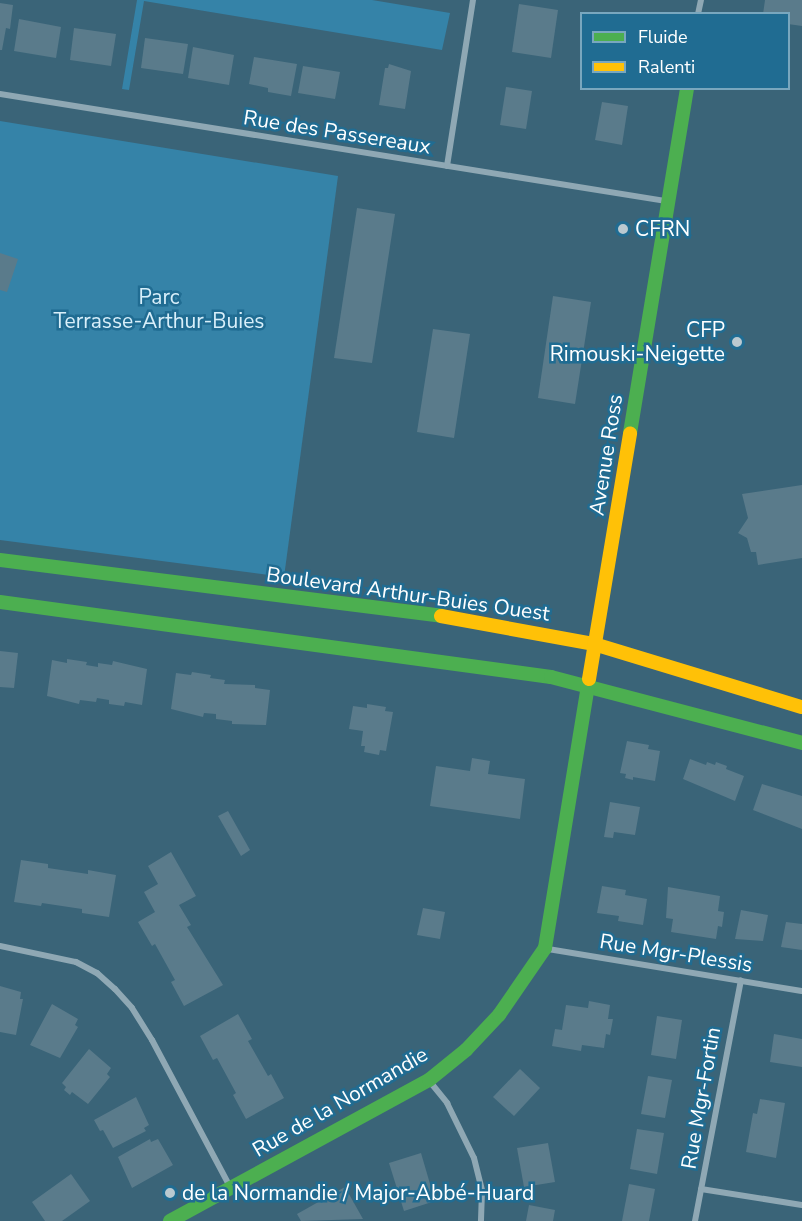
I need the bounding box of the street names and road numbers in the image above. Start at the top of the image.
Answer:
street label: Rue des Passereaux [242,105,432,159]
street label: Avenue Ross [584,393,628,517]
street label: Boulevard Arthur-Buies Ouest [265,562,551,626]
street label: Rue Mgr-Plessis [598,928,754,978]
street label: Rue Mgr-Fortin [676,1025,726,1171]
street label: Rue de la Normandie [248,1042,432,1162]

